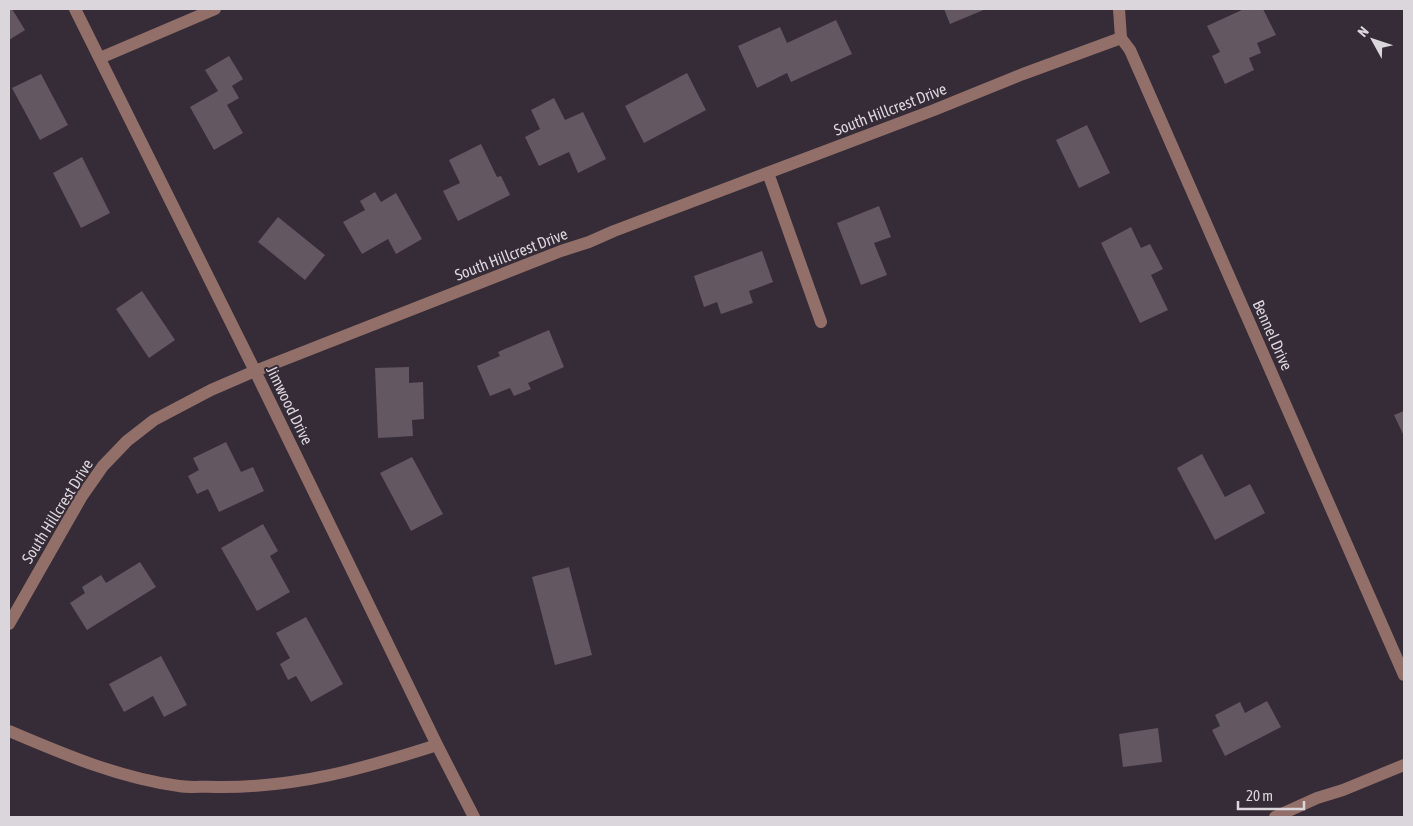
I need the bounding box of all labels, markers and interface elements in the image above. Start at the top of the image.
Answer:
north arrow [1348,15,1398,65]
text: N [1354,23,1372,40]
street label: South Hillcrest Drive [831,79,949,139]
street label: South Hillcrest Drive [452,224,570,284]
street label: Bennel Drive [1250,297,1296,373]
street label: Jimwood Drive [263,363,317,447]
street label: South Hillcrest Drive [18,456,96,566]
scale bar [1238,778,1304,810]
text: 20 m [1246,787,1273,804]

